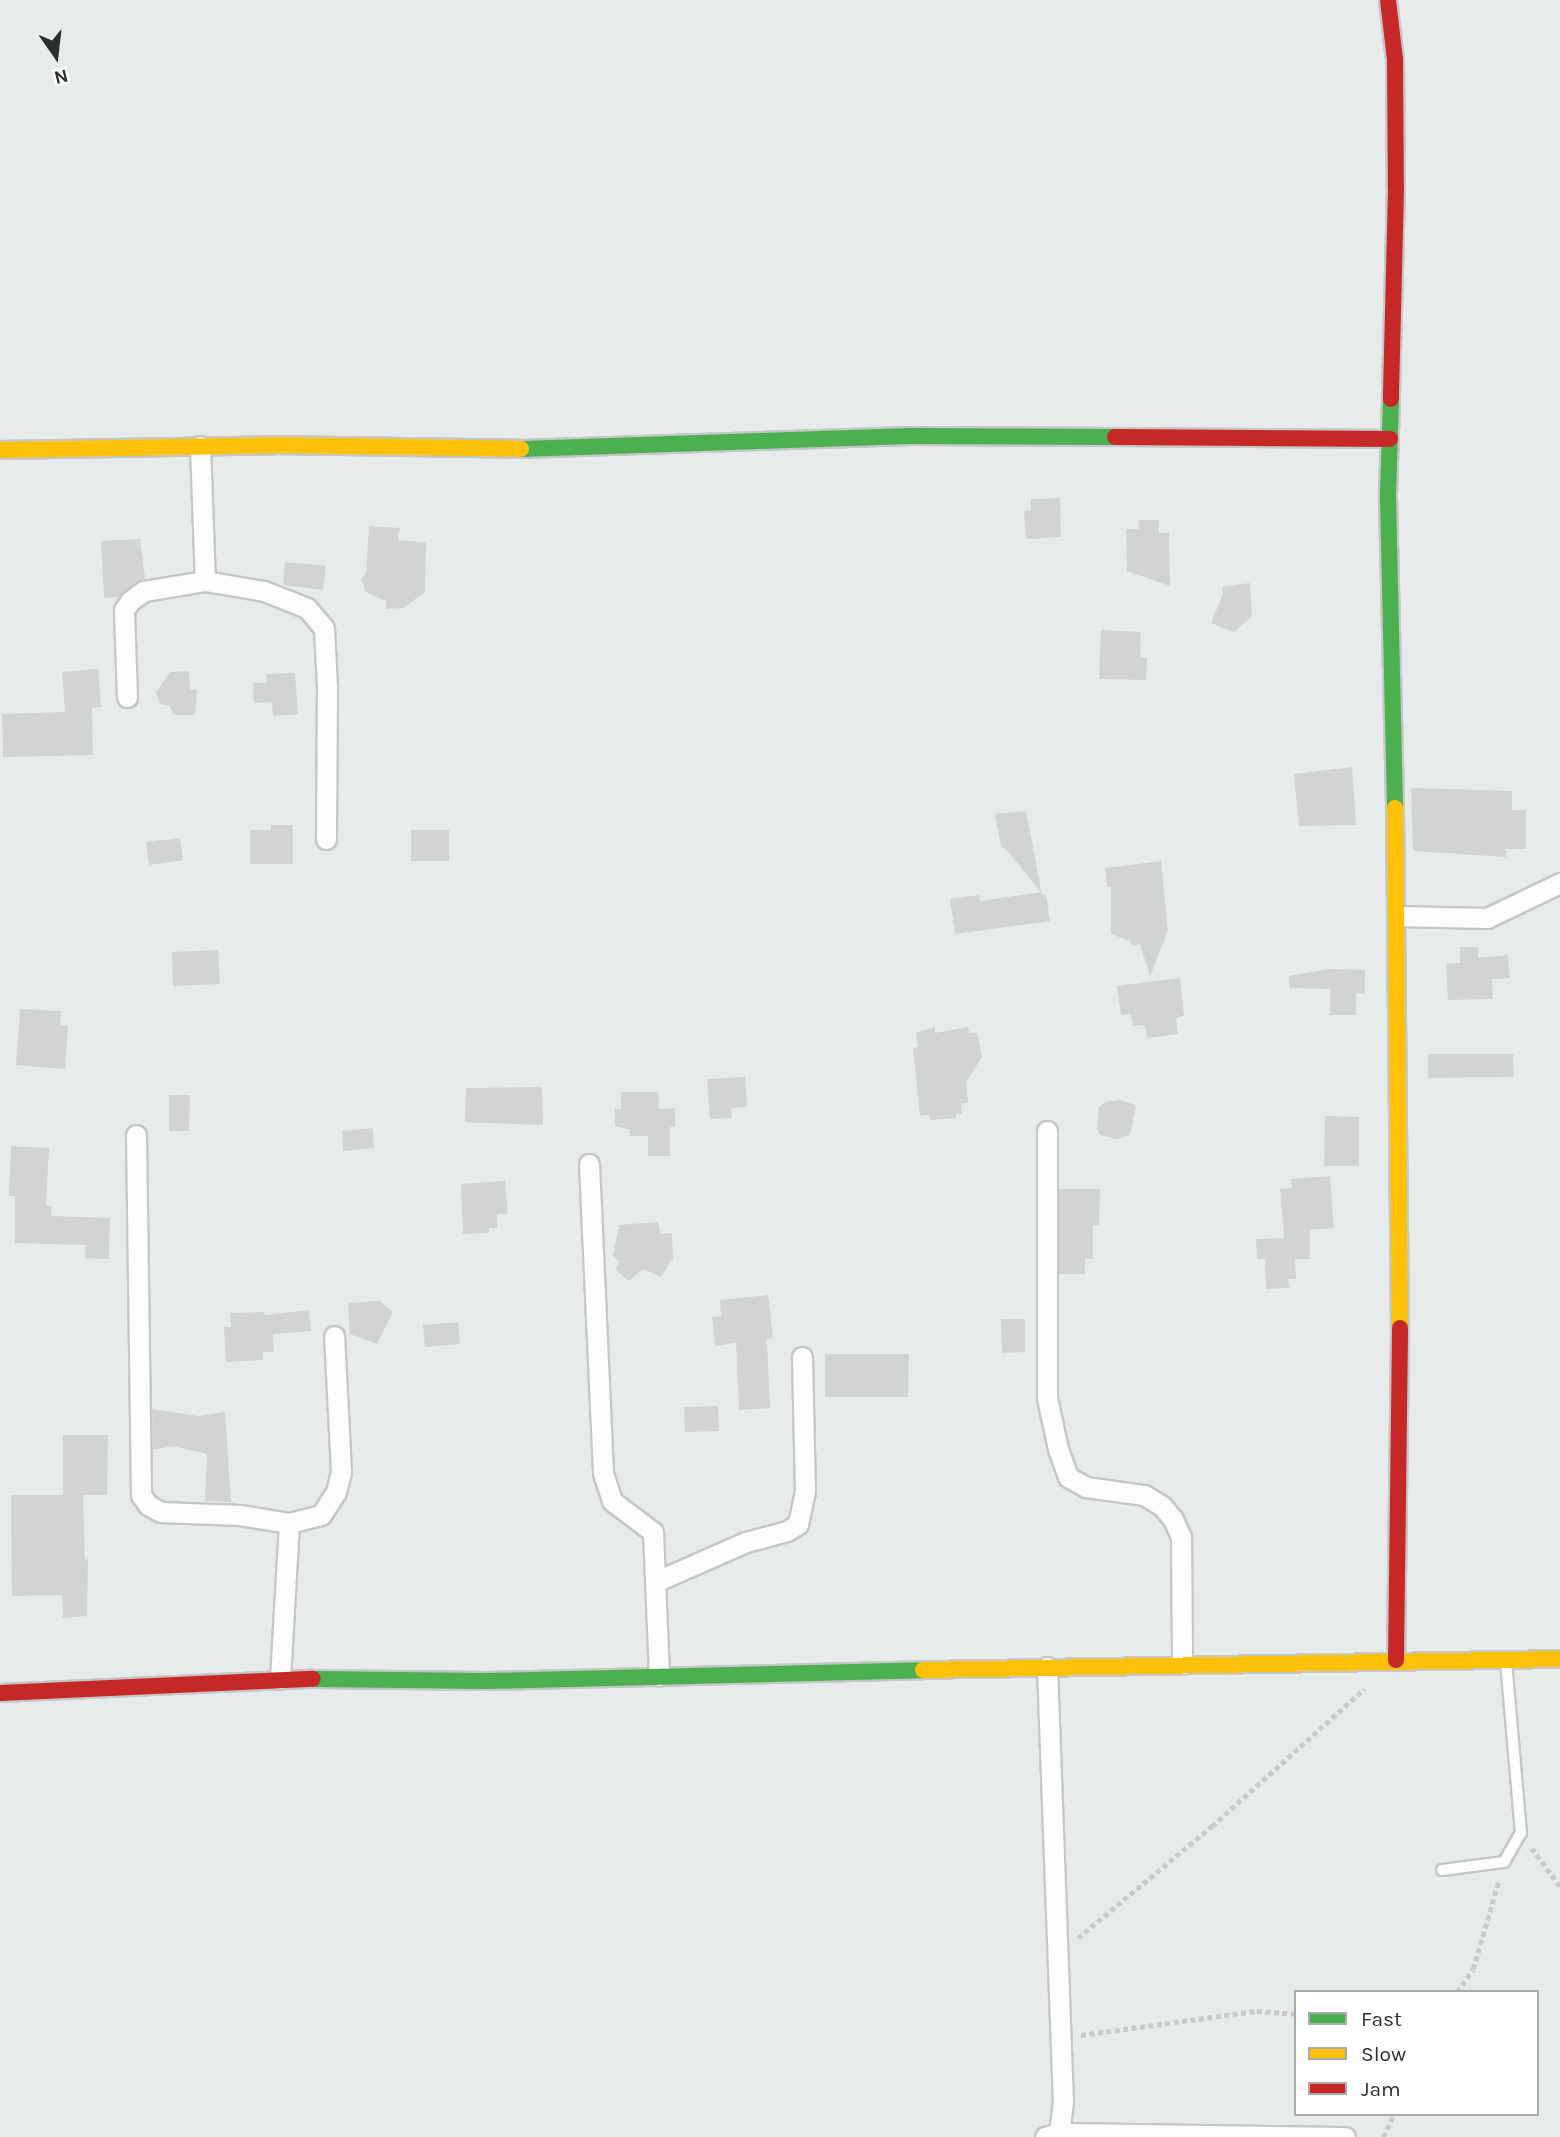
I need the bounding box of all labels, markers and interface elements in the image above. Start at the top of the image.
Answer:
north arrow [21,21,91,91]
text: N [52,64,70,89]
legend [1294,1990,1539,2116]
text: Fast [1361,2007,1402,2031]
text: Slow [1361,2042,1406,2066]
text: Jam [1361,2077,1401,2101]

